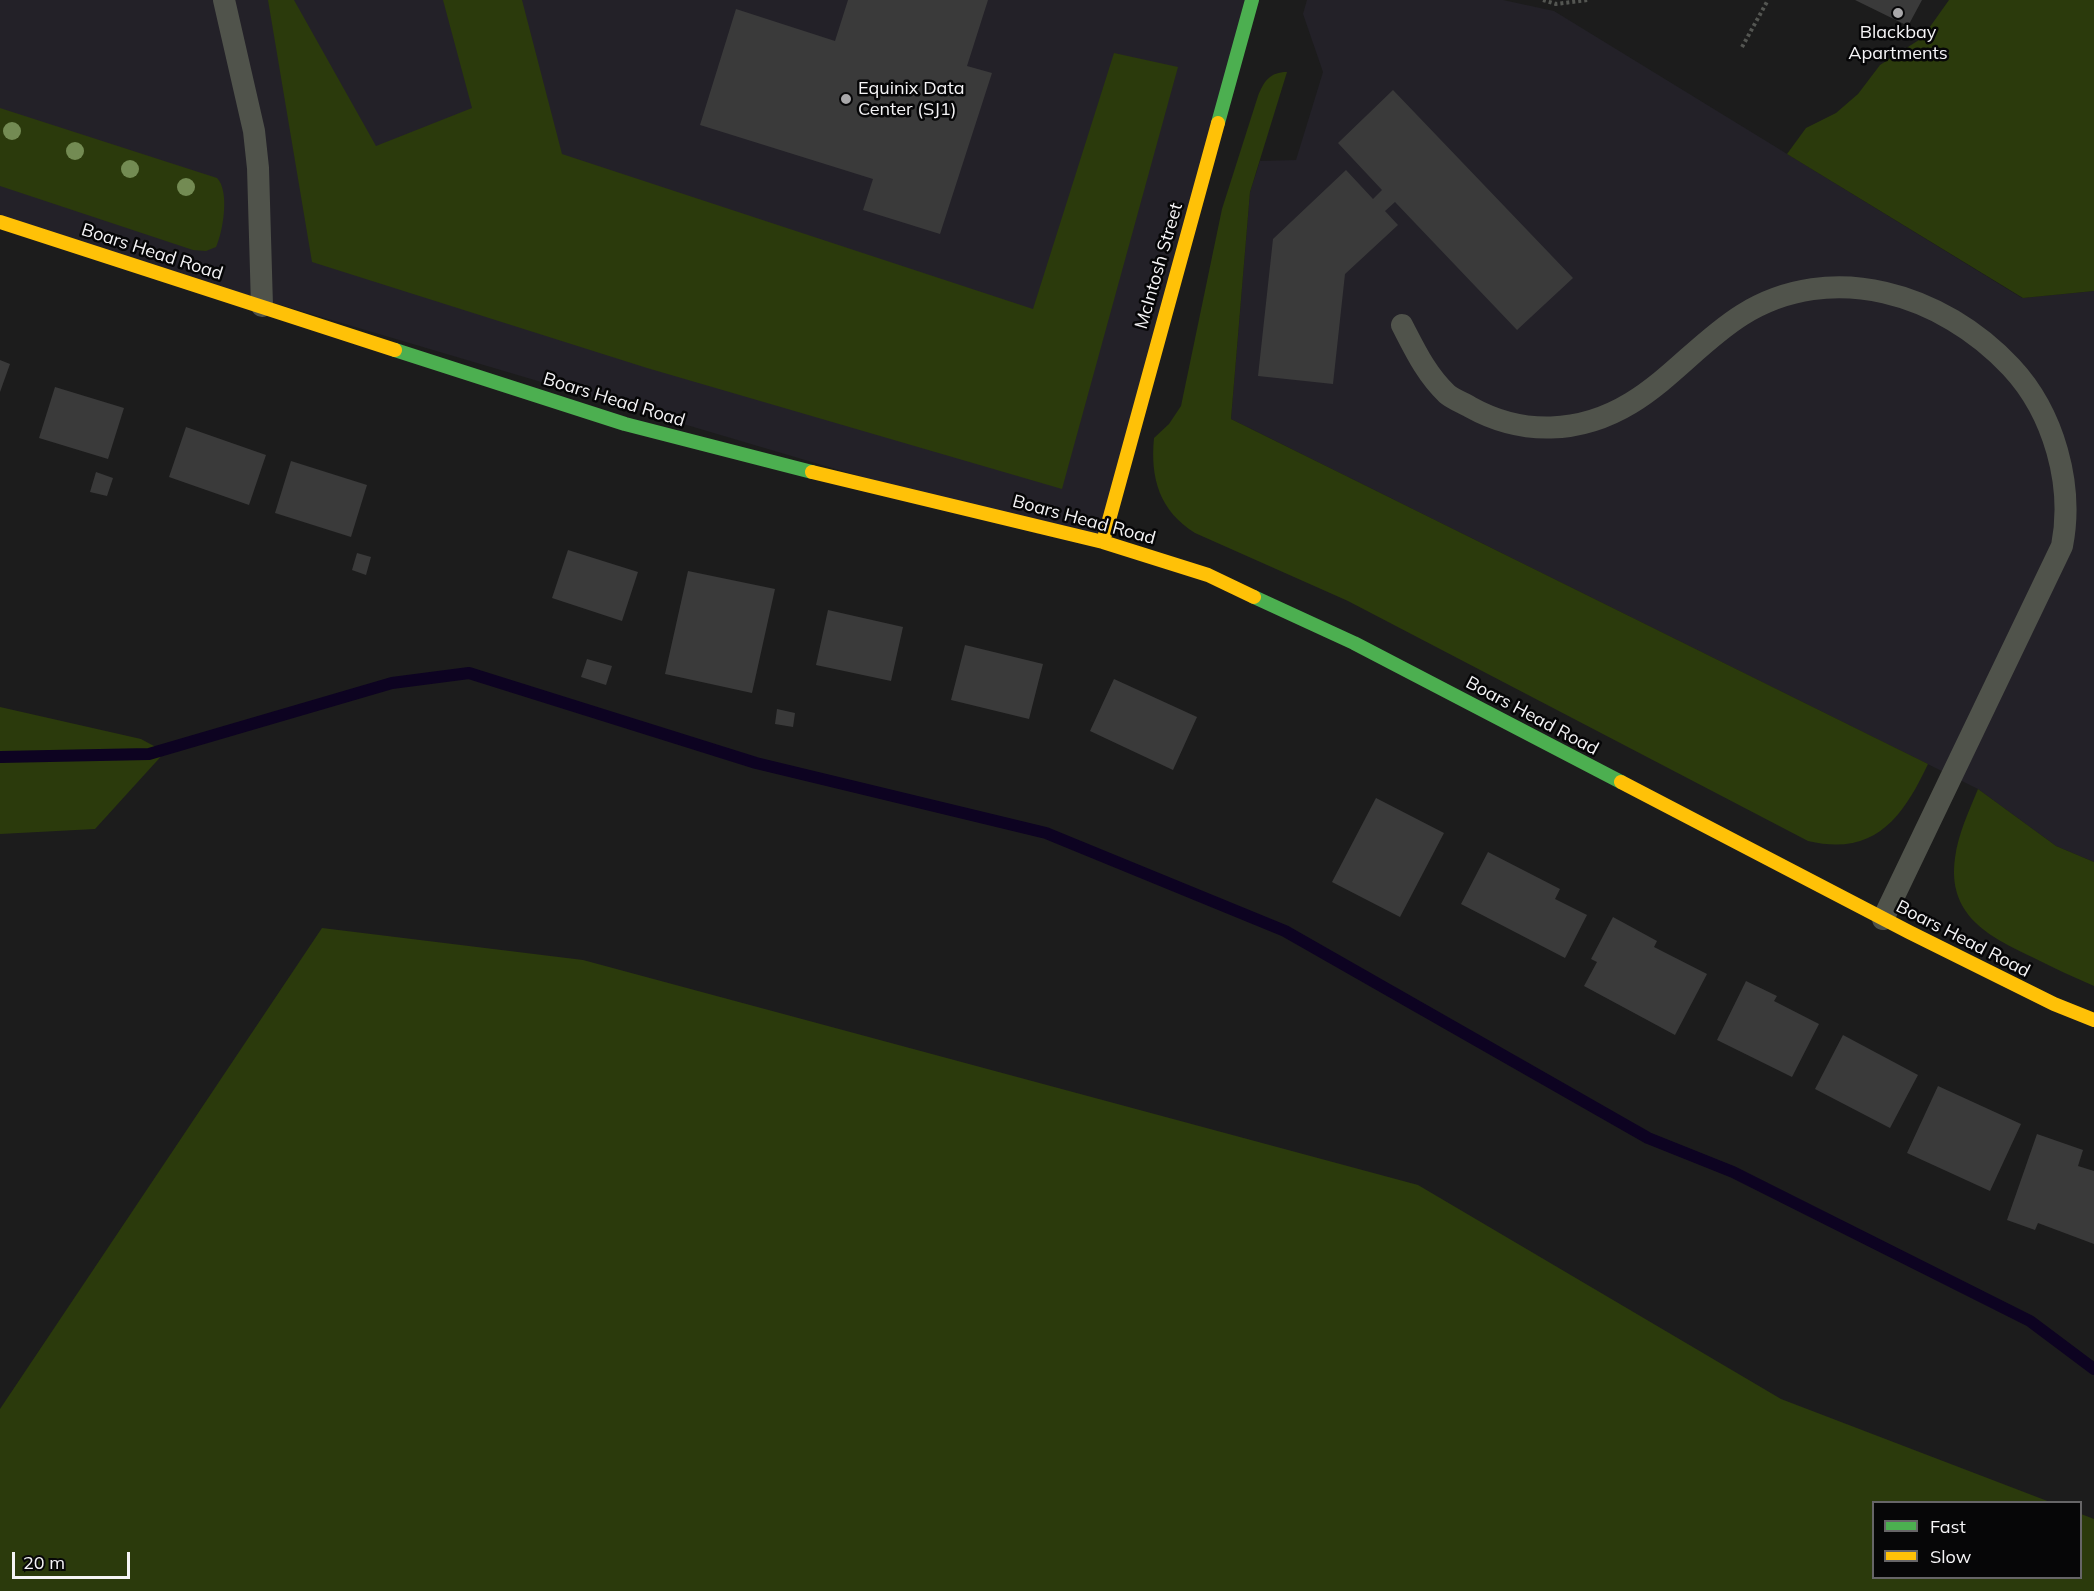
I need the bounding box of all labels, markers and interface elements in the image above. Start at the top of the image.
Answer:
marker: Blackbay Apartments [1891,6,1905,20]
place label: Blackbay Apartments [1848,22,1948,64]
place label: Equinix Data Center (SJ1) [858,78,964,121]
marker: Equinix Data Center (SJ1) [839,92,853,106]
street label: McIntosh Street [1131,201,1187,331]
street label: Boars Head Road [79,219,225,285]
street label: Boars Head Road [540,368,688,432]
street label: Boars Head Road [1010,490,1158,550]
street label: Boars Head Road [1462,672,1602,760]
street label: Boars Head Road [1892,896,2034,982]
legend [1872,1501,2082,1579]
text: Fast [1930,1515,1966,1538]
scale bar [15,1540,134,1578]
text: Slow [1930,1545,1971,1568]
text: 20 m [23,1551,65,1574]

